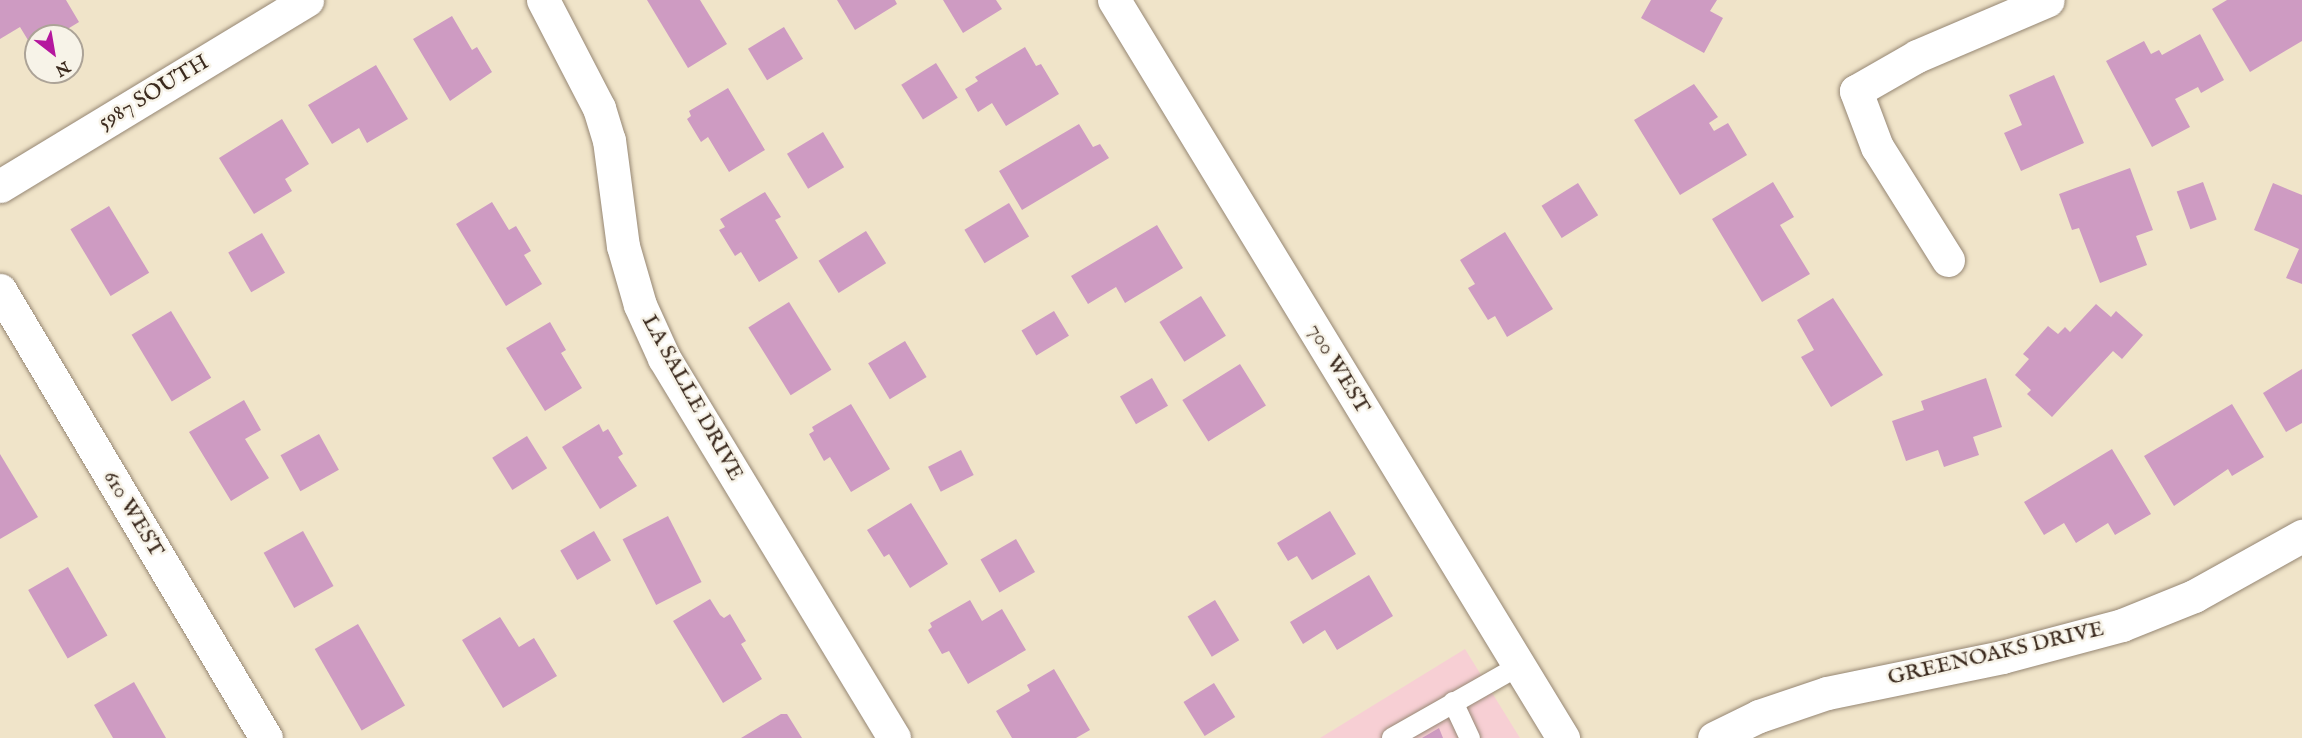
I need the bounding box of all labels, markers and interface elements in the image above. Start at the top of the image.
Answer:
north arrow [24,24,84,84]
street label: 5987 SOUTH [94,50,214,136]
text: N [51,56,73,80]
street label: LA SALLE DRIVE [635,310,749,486]
street label: 700 WEST [1301,319,1375,419]
street label: 610 WEST [97,466,169,562]
street label: GREENOAKS DRIVE [1885,616,2107,692]

